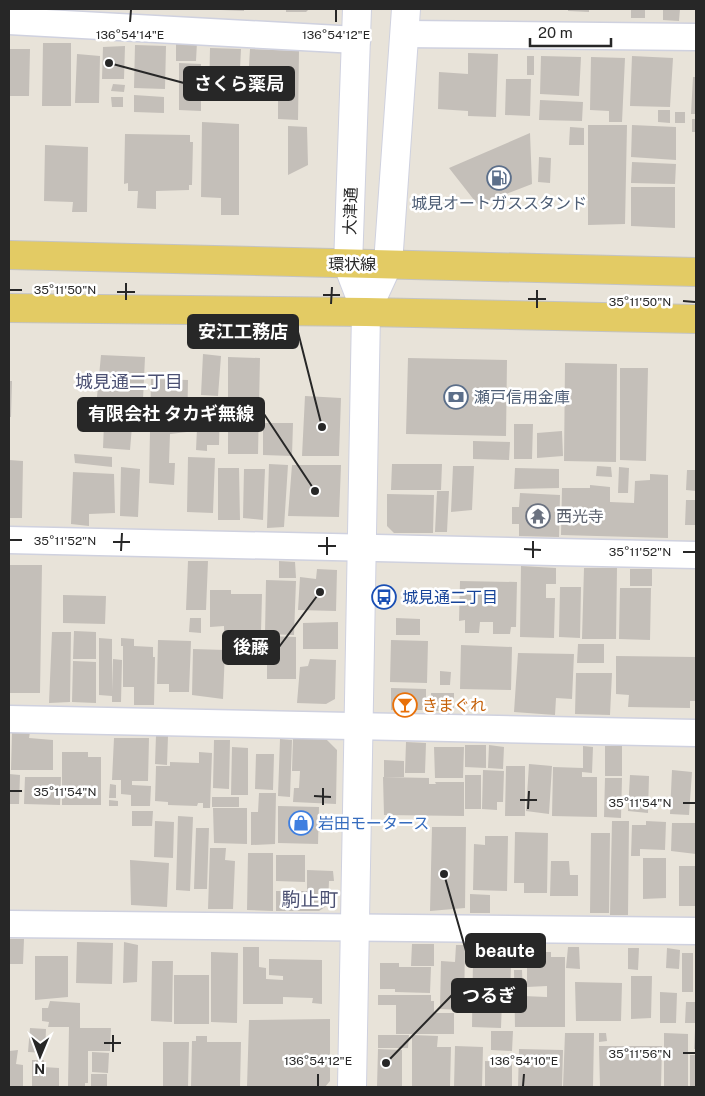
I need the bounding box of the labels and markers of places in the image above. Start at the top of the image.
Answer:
callout: さくら薬局 [184,67,294,100]
fuel station icon: 城見オートガススタンド [486,165,512,191]
place label: 城見オートガススタンド [411,194,587,213]
callout: 安江工務店 [188,315,298,348]
bank icon: 瀬戸信用金庫 [443,384,469,410]
place label: 瀬戸信用金庫 [474,388,570,407]
callout: 有限会社 タカギ無線 [78,398,264,431]
temple icon: 西光寺 [525,503,551,529]
place label: 西光寺 [556,507,604,526]
bus stop icon: 城見通二丁目 [371,584,397,610]
place label: 城見通二丁目 [402,588,498,607]
callout: 後藤 [223,631,279,664]
bar icon: きまぐれ [392,692,418,718]
place label: きまぐれ [422,696,486,715]
shop icon: 岩田モータース [288,810,314,836]
place label: 岩田モータース [318,814,429,833]
callout: beaute [466,934,545,967]
callout: つるぎ [452,979,526,1012]

